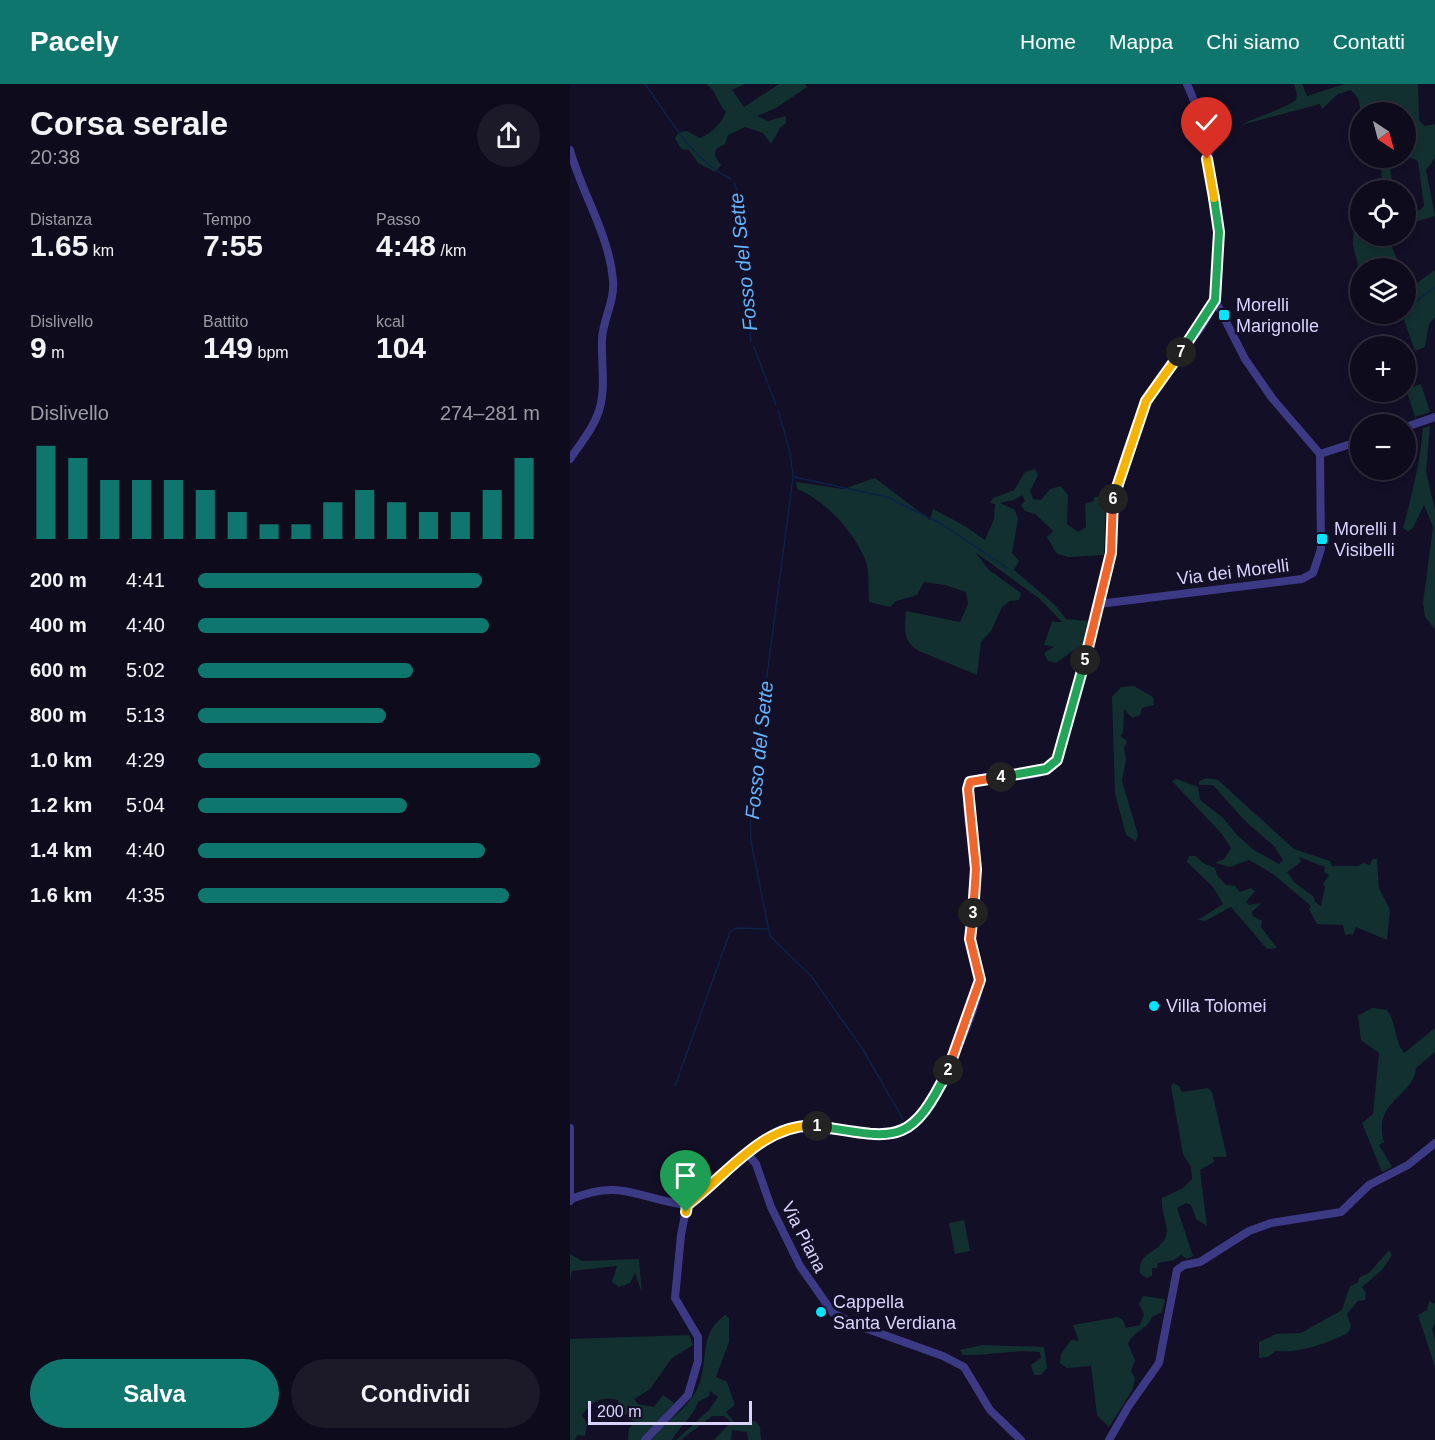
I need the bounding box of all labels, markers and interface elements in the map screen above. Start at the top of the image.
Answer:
text: Pacely [30,26,119,57]
text: Home [1020,30,1076,53]
text: Mappa [1109,30,1173,53]
text: Chi siamo [1206,30,1300,53]
text: Contatti [1333,30,1405,53]
pin [1181,97,1232,159]
north arrow [1350,102,1416,168]
map controls [1350,102,1416,480]
button: share [477,104,540,167]
text: Corsa serale [30,105,228,142]
icon: check [1190,106,1223,139]
text: 20:38 [30,146,80,168]
button: locate [1350,180,1416,246]
water label: Fosso del Sette [725,192,761,332]
text: Distanza [30,211,92,228]
text: Tempo [203,211,251,228]
text: Passo [376,211,420,228]
text: 1.65 [30,229,88,262]
text: 7:55 [203,229,263,262]
text: 4:48 [376,229,436,262]
text: km [88,242,114,259]
text: /km [436,242,466,259]
button: layers [1350,258,1416,324]
place label: Morelli Marignolle [1236,295,1319,336]
marker: Morelli Marignolle [1217,308,1231,322]
text: Dislivello [30,313,93,330]
text: Battito [203,313,248,330]
text: kcal [376,313,404,330]
text: 9 [30,331,47,364]
text: 149 [203,331,253,364]
text: 104 [376,331,426,364]
button: + [1350,336,1416,402]
pin: 7 [1166,337,1196,367]
text: 7 [1177,343,1185,360]
text: m [47,344,64,361]
text: bpm [253,344,289,361]
text: Dislivello [30,402,109,424]
text: 274–281 m [440,402,540,424]
button: − [1350,414,1416,480]
pin: 6 [1098,484,1128,514]
text: 6 [1109,490,1117,507]
place label: Morelli I Visibelli [1334,519,1397,560]
marker: Morelli I Visibelli [1315,532,1329,546]
street label: Via dei Morelli [1176,555,1290,589]
text: 200 m [30,569,87,591]
text: 4:41 [126,569,165,591]
text: 400 m [30,614,87,636]
text: 4:40 [126,614,165,636]
pin: 5 [1070,645,1100,675]
text: 5 [1081,651,1089,668]
text: 600 m [30,659,87,681]
text: 5:02 [126,659,165,681]
water label: Fosso del Sette [741,680,777,820]
text: 800 m [30,704,87,726]
text: 5:13 [126,704,165,726]
text: 1.0 km [30,749,92,771]
text: 4:29 [126,749,165,771]
pin: 4 [986,762,1016,792]
text: 4 [997,768,1005,785]
text: 1.2 km [30,794,92,816]
text: 5:04 [126,794,165,816]
text: 1.4 km [30,839,92,861]
text: 4:40 [126,839,165,861]
text: 1.6 km [30,884,92,906]
text: 4:35 [126,884,165,906]
pin: 3 [958,898,988,928]
text: 3 [969,904,977,921]
place label: Villa Tolomei [1166,996,1266,1016]
marker: Villa Tolomei [1147,999,1161,1013]
pin: 2 [933,1055,963,1085]
text: 2 [944,1061,952,1078]
pin: 1 [802,1111,832,1141]
text: 1 [813,1117,821,1134]
pin [660,1150,711,1212]
icon: arrive [669,1159,702,1192]
street label: Via Piana [778,1198,831,1277]
place label: Cappella Santa Verdiana [833,1292,957,1333]
marker: Cappella Santa Verdiana [814,1305,828,1319]
button: Salva [30,1359,279,1428]
button: Condividi [291,1359,540,1428]
scale bar [588,1398,752,1426]
text: 200 m [597,1403,641,1420]

